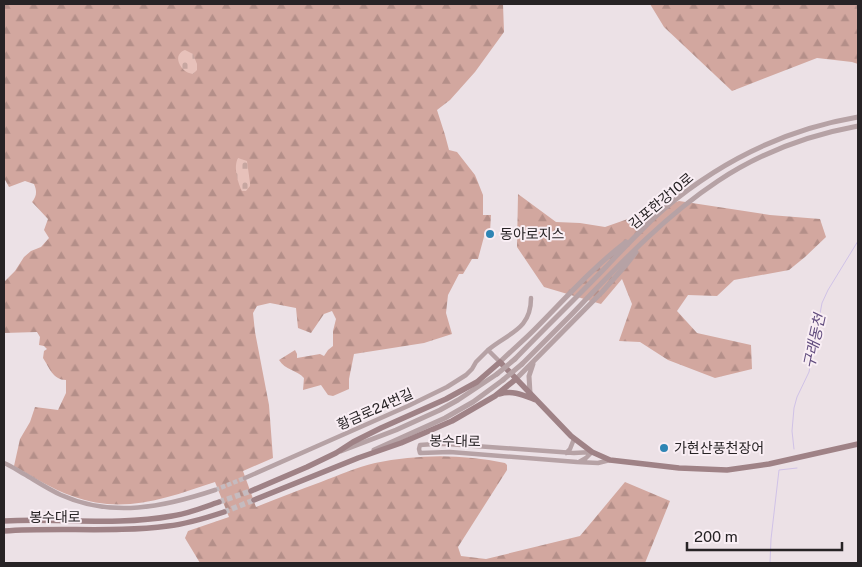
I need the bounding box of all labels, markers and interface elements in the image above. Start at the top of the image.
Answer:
street label: 김포한강10로 [626,170,696,232]
place label: 동아로지스 [500,226,565,242]
marker: 동아로지스 [484,228,496,240]
water label: 구래동천 [800,310,829,370]
street label: 황금로24번길 [334,385,416,433]
street label: 봉수대로 [429,433,481,449]
place label: 가현산풍천장어 [674,440,764,456]
marker: 가현산풍천장어 [658,442,670,454]
street label: 봉수대로 [29,509,81,525]
scale bar [687,520,842,552]
text: 200 m [694,528,738,545]

